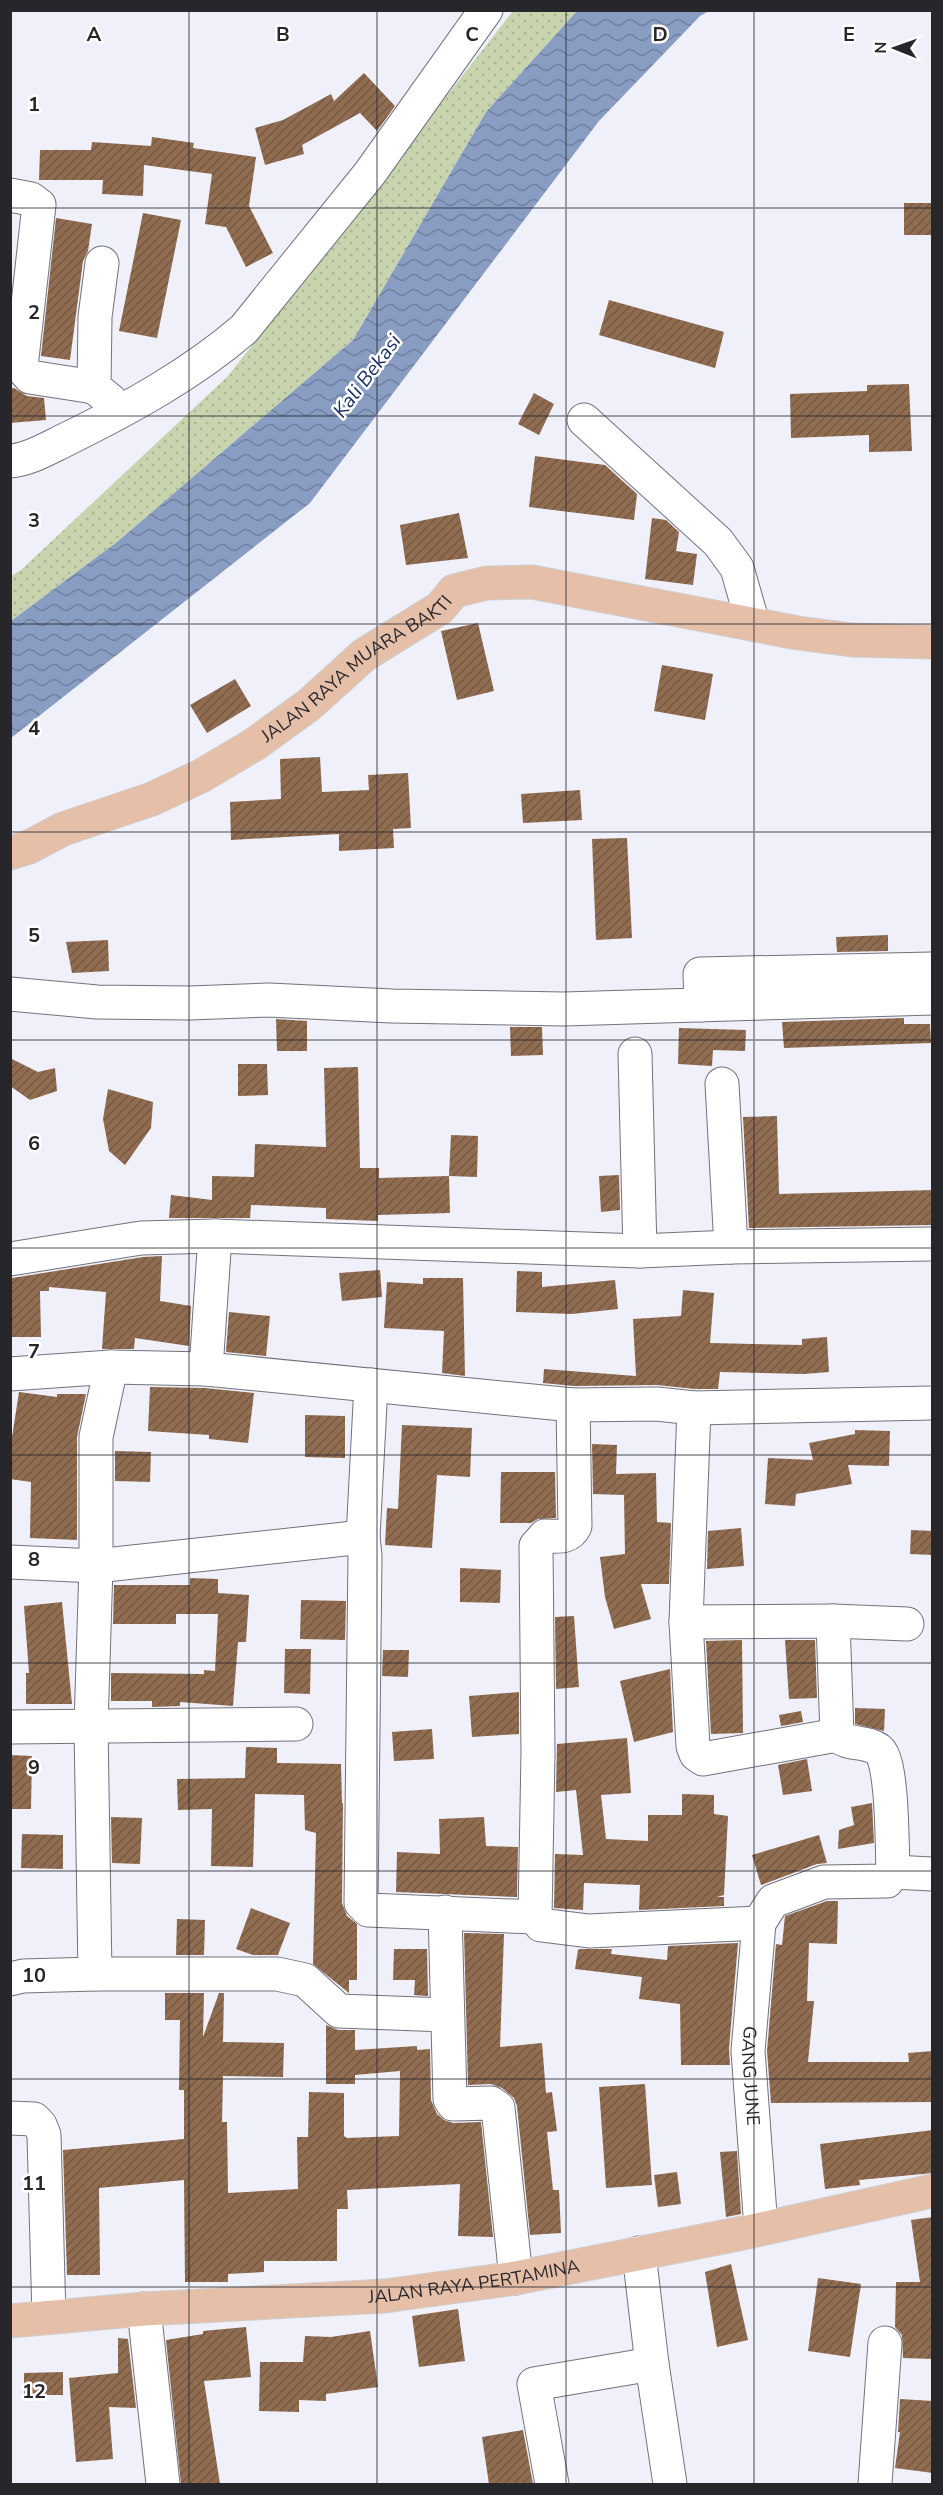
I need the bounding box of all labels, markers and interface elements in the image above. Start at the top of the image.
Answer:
north arrow [865,18,925,78]
text: A [87,21,102,48]
text: B [276,21,290,48]
text: C [465,21,479,48]
text: D [652,21,668,48]
text: E [843,21,855,48]
text: N [870,42,892,54]
text: 1 [28,91,40,118]
text: 2 [28,299,40,326]
water label: Kali Bekasi [327,329,407,423]
text: 3 [28,507,40,534]
street label: JALAN RAYA MUARA BAKTI [255,590,458,748]
text: 4 [28,715,40,742]
text: 5 [28,922,40,949]
text: 6 [28,1130,40,1157]
text: 7 [28,1338,40,1365]
text: 8 [28,1546,40,1573]
text: 9 [28,1754,40,1781]
text: 10 [22,1962,46,1989]
street label: GANG JUNE [736,2025,765,2127]
text: 11 [22,2170,46,2197]
street label: JALAN RAYA PERTAMINA [367,2254,582,2309]
text: 12 [22,2378,46,2405]

